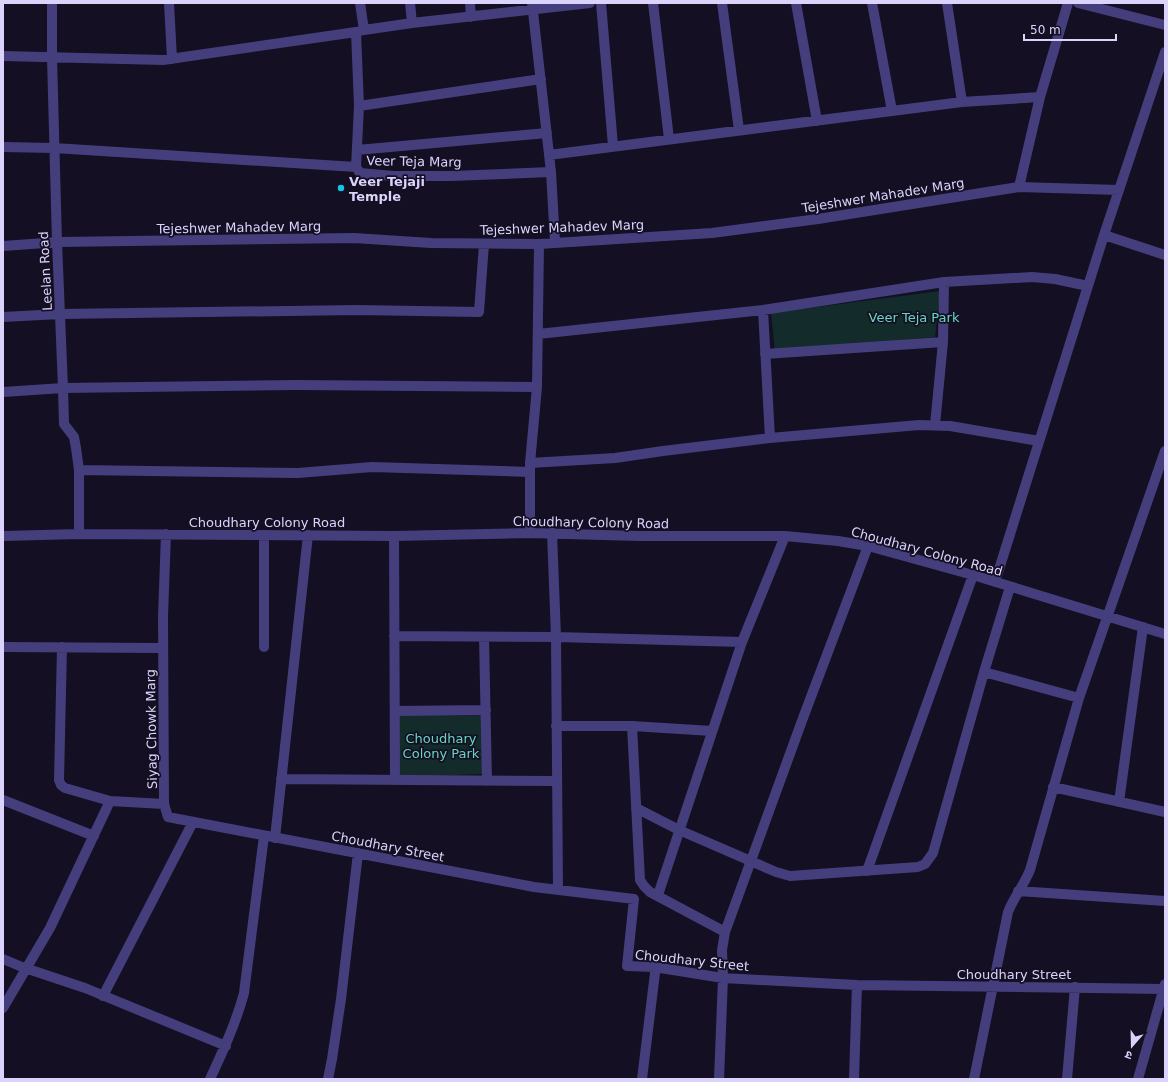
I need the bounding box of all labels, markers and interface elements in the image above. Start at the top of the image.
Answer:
scale bar [1024,16,1116,42]
text: 50 m [1030,23,1061,37]
street label: Veer Teja Marg [366,153,462,170]
place label: Veer Tejaji Temple [349,174,425,204]
street label: Tejeshwer Mahadev Marg [800,175,965,216]
marker: Veer Tejaji Temple [336,183,346,193]
street label: Tejeshwer Mahadev Marg [479,217,644,238]
street label: Tejeshwer Mahadev Marg [156,219,321,236]
street label: Leelan Road [36,231,55,311]
park label: Veer Teja Park [869,310,960,325]
street label: Choudhary Colony Road [513,514,669,531]
street label: Choudhary Colony Road [189,515,345,530]
street label: Choudhary Colony Road [849,524,1004,579]
street label: Siyag Chowk Marg [143,669,160,789]
park label: Choudhary Colony Park [403,731,480,761]
street label: Choudhary Street [330,828,446,865]
street label: Choudhary Street [634,947,750,974]
street label: Choudhary Street [957,967,1071,982]
north arrow [1112,1026,1152,1066]
text: उ [1123,1048,1134,1062]

